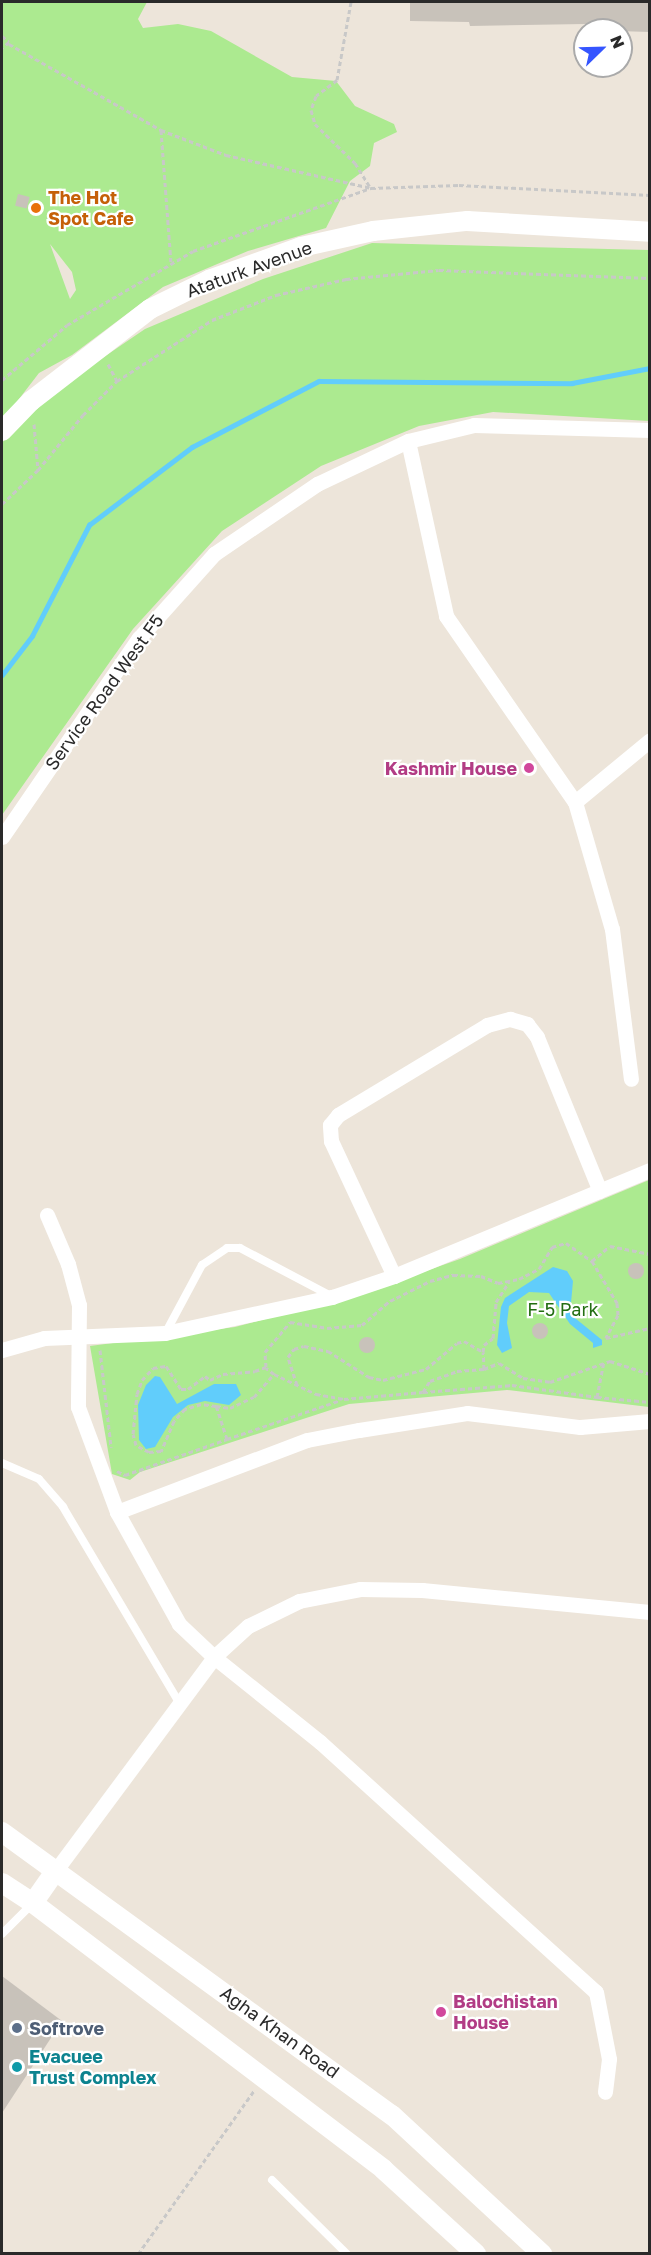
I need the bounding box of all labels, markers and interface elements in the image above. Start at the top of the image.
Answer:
north arrow [573,18,633,78]
text: N [606,32,629,51]
place label: The Hot Spot Cafe [48,187,134,230]
marker: The Hot Spot Cafe [29,201,43,215]
street label: Ataturk Avenue [183,236,315,302]
street label: Service Road West F5 [40,610,168,774]
place label: Kashmir House [385,757,517,779]
marker: Kashmir House [522,761,536,775]
park label: F-5 Park [527,1298,599,1320]
street label: Agha Khan Road [216,1982,344,2082]
place label: Balochistan House [453,1991,558,2034]
marker: Balochistan House [434,2005,448,2019]
place label: Softrove [29,2017,104,2039]
marker: Softrove [10,2021,24,2035]
place label: Evacuee Trust Complex [29,2046,156,2088]
marker: Evacuee Trust Complex [10,2060,24,2074]

